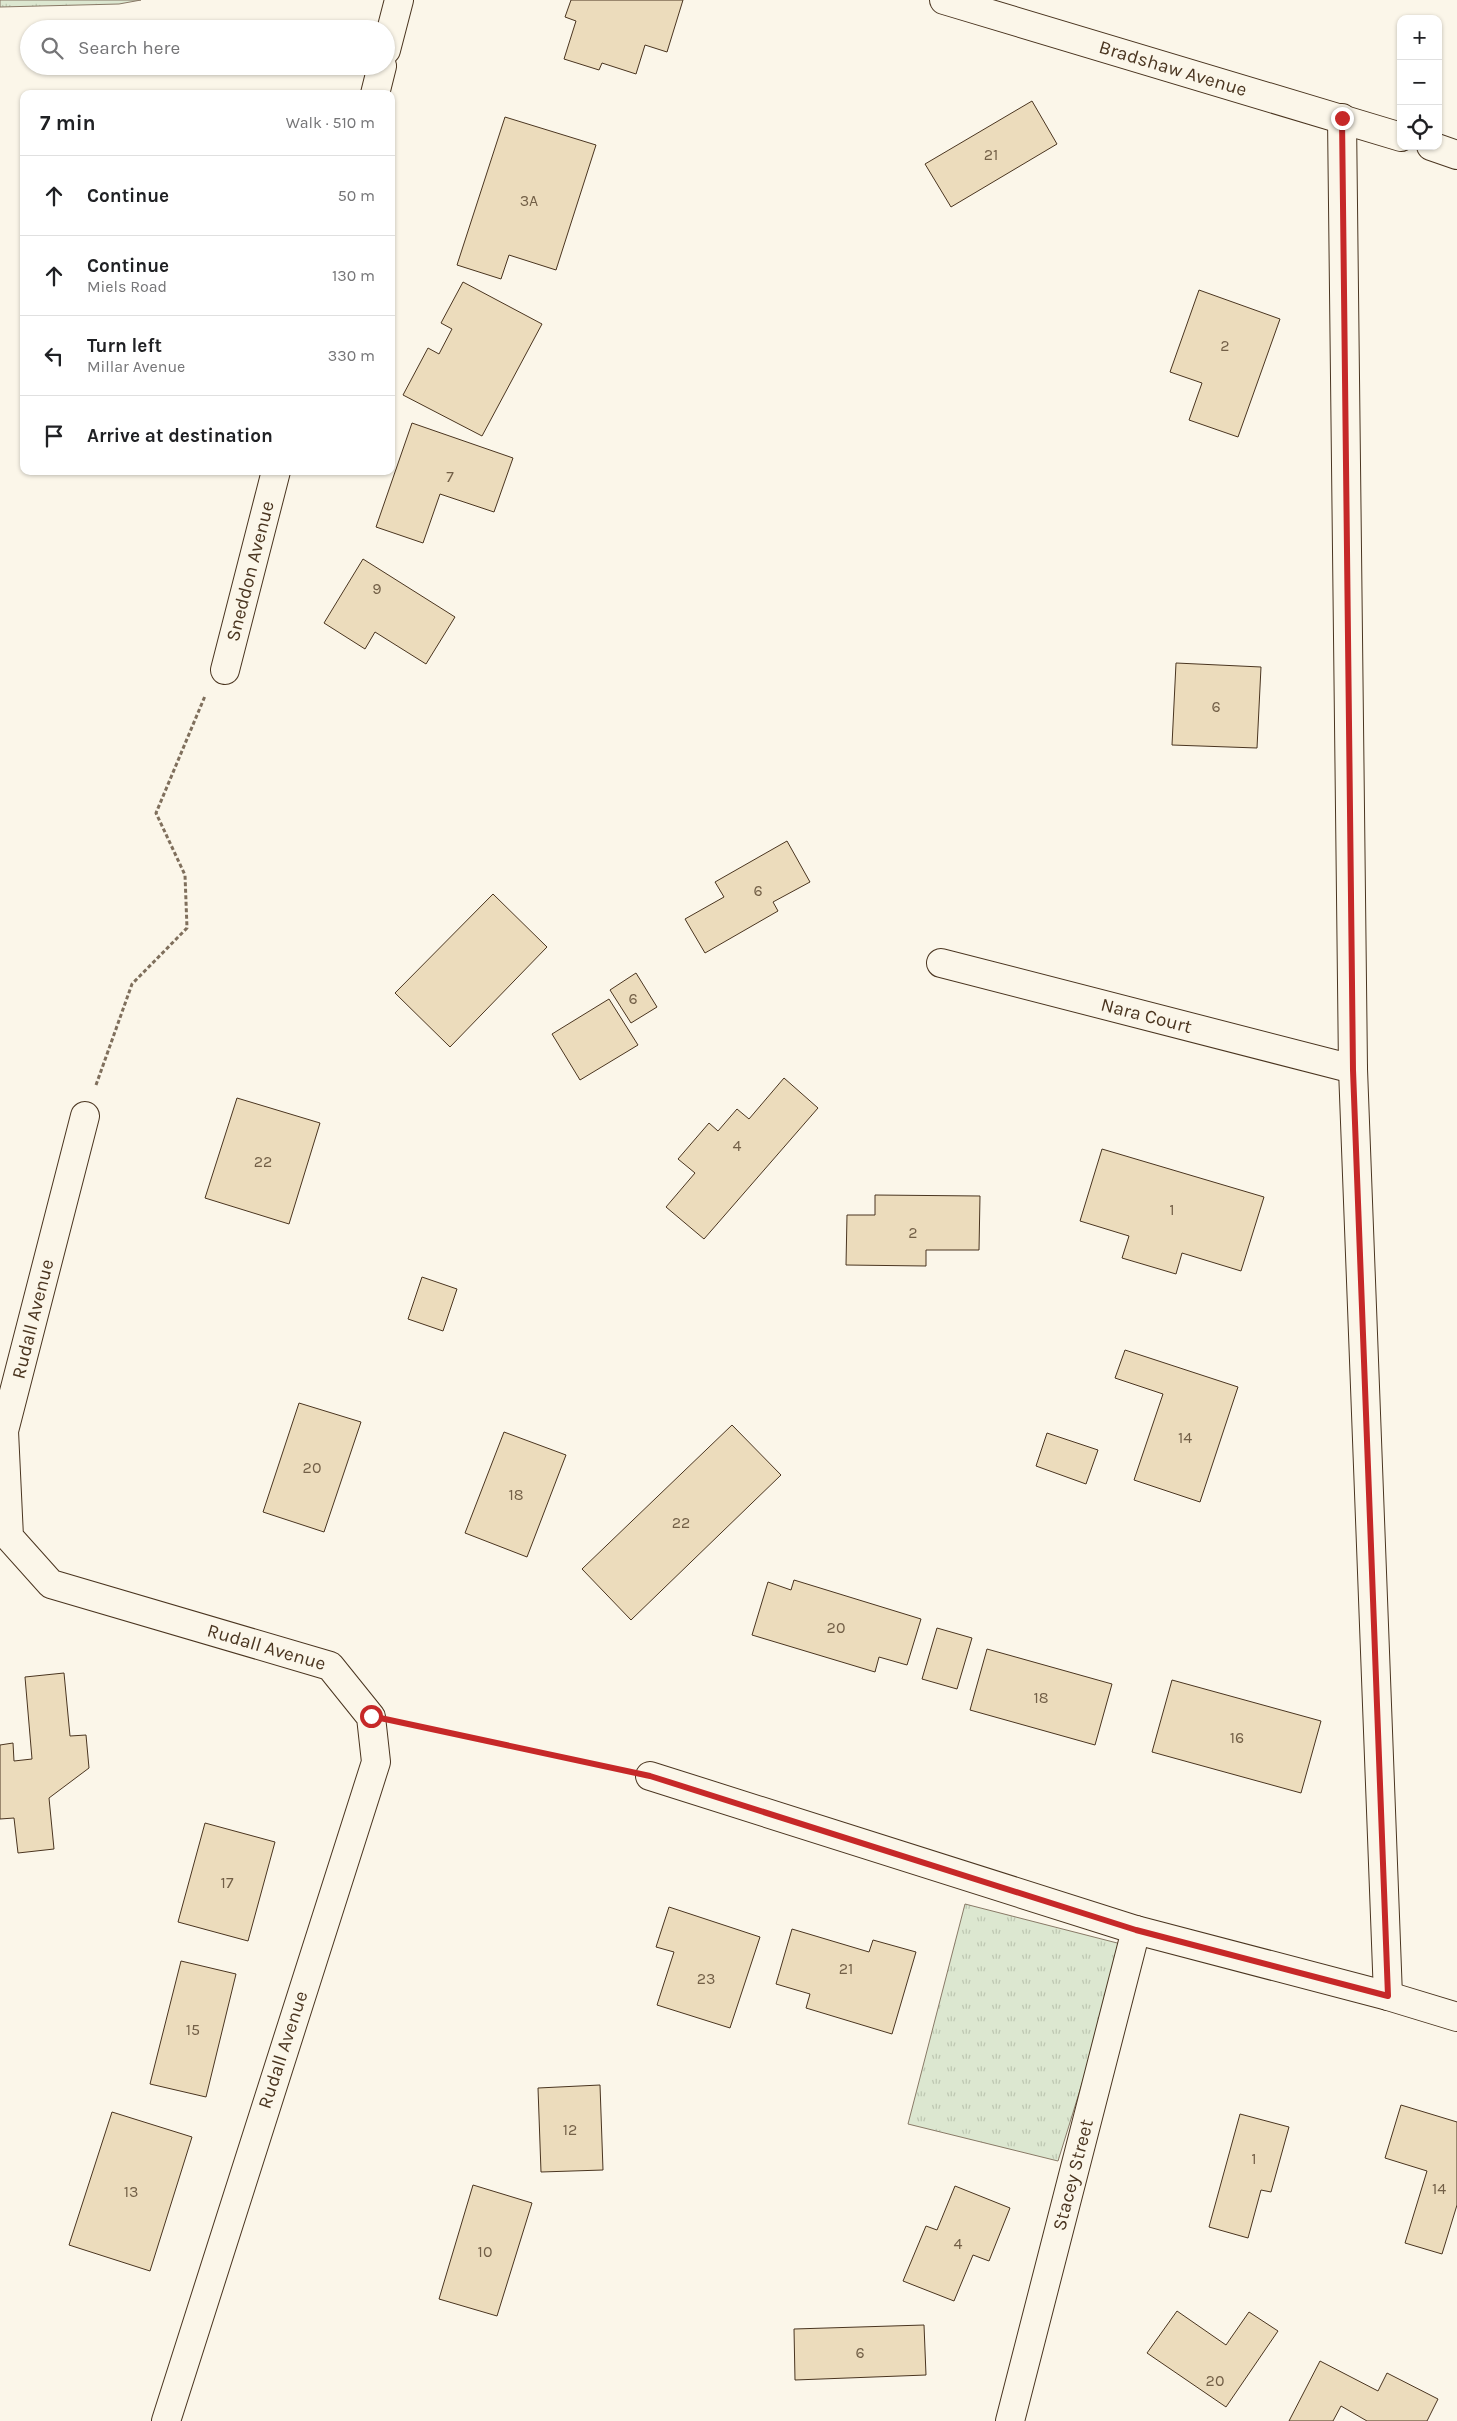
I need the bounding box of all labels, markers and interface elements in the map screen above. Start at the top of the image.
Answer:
map controls [1397,15,1442,150]
button: + [1397,15,1442,60]
search box [20,20,395,75]
icon: search [38,34,66,62]
street label: Bradshaw Avenue [1096,36,1249,101]
text: Search here [78,37,180,59]
button: − [1397,60,1442,105]
button: locate [1397,105,1442,150]
route end [1331,107,1354,130]
text: 7 min [40,111,96,135]
text: Walk · 510 m [286,113,375,132]
house number: 21 [984,145,998,164]
icon: ahead [40,182,68,210]
text: Continue [87,185,169,207]
text: 50 m [338,186,375,205]
house number: 3A [520,191,538,210]
text: Continue [87,255,169,277]
icon: ahead [40,262,68,290]
text: 130 m [332,266,375,285]
text: Miels Road [87,277,167,296]
text: Turn left [87,335,162,357]
house number: 2 [1220,336,1230,355]
icon: left [40,342,68,370]
text: 330 m [328,346,375,365]
text: Millar Avenue [87,357,185,376]
icon: arrive [40,422,68,450]
text: Arrive at destination [87,425,273,447]
house number: 7 [446,467,454,486]
street label: Sneddon Avenue [222,499,279,644]
house number: 9 [372,579,382,598]
house number: 6 [1211,697,1221,716]
house number: 6 [753,881,763,900]
house number: 6 [628,989,638,1008]
street label: Nara Court [1099,994,1194,1038]
house number: 4 [733,1136,742,1155]
house number: 22 [254,1152,272,1171]
house number: 1 [1169,1200,1175,1219]
house number: 2 [908,1223,918,1242]
street label: Rudall Avenue [8,1257,58,1381]
house number: 14 [1178,1428,1192,1447]
house number: 20 [303,1458,321,1477]
house number: 18 [508,1485,524,1504]
house number: 22 [672,1513,690,1532]
house number: 20 [827,1618,845,1637]
street label: Rudall Avenue [205,1619,328,1675]
house number: 18 [1033,1688,1049,1707]
route start [360,1705,383,1728]
house number: 16 [1230,1728,1244,1747]
house number: 17 [221,1873,234,1892]
house number: 21 [839,1959,853,1978]
house number: 23 [697,1969,715,1988]
street label: Rudall Avenue [254,1988,312,2112]
house number: 15 [186,2020,200,2039]
street label: Stacey Street [1048,2117,1098,2233]
house number: 12 [563,2120,577,2139]
house number: 1 [1251,2149,1257,2168]
house number: 14 [1432,2179,1446,2198]
house number: 13 [124,2182,138,2201]
house number: 4 [954,2234,963,2253]
house number: 10 [478,2242,492,2261]
house number: 6 [855,2343,865,2362]
house number: 20 [1206,2371,1224,2390]

